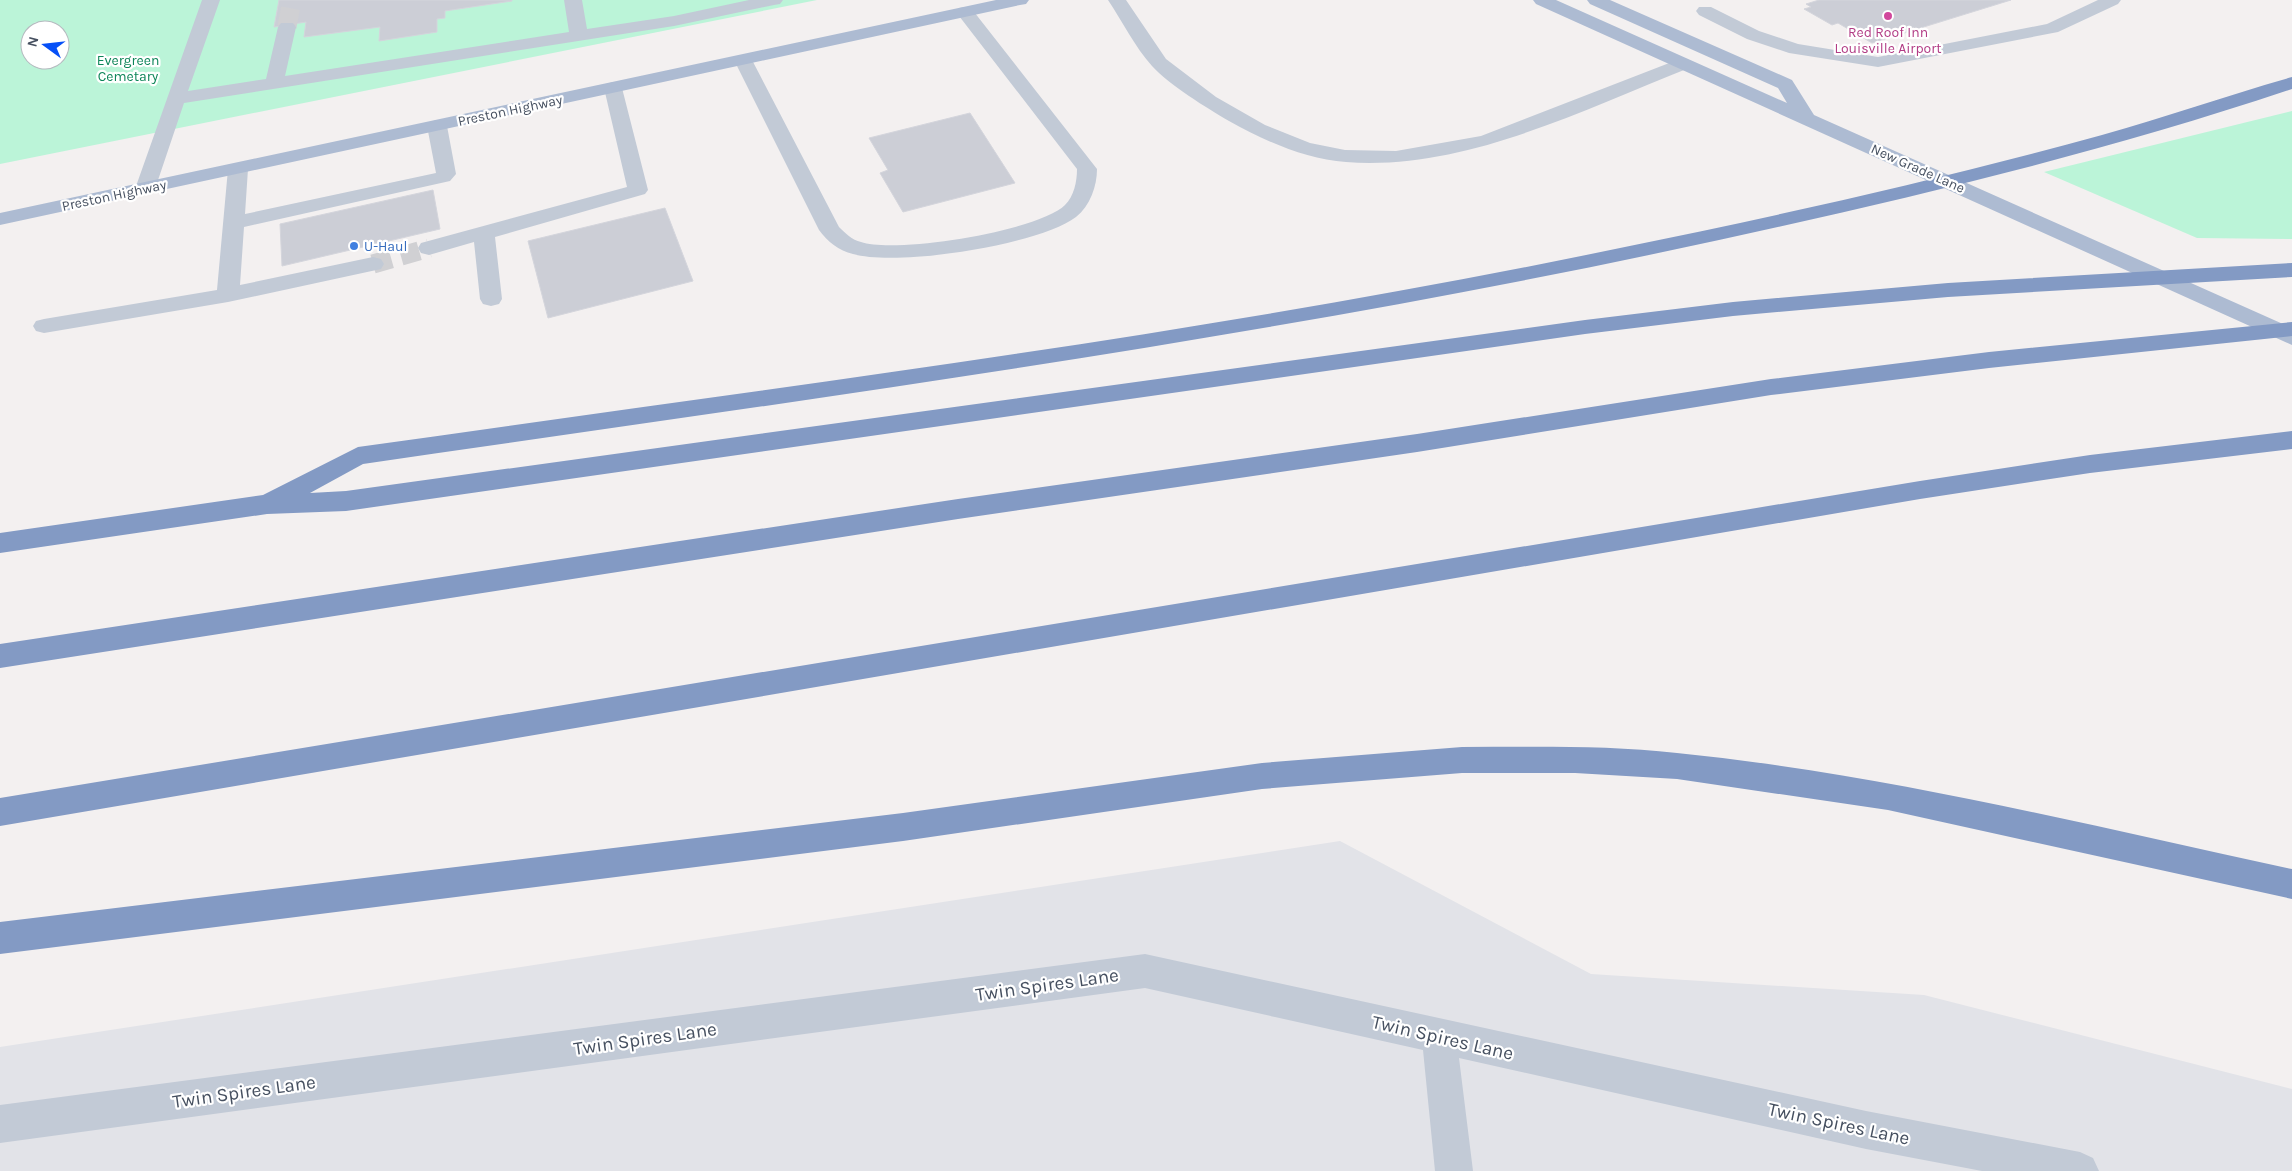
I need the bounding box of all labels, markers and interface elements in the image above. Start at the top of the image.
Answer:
marker: Red Roof Inn Louisville Airport [1882,10,1894,22]
north arrow [20,20,70,70]
place label: Red Roof Inn Louisville Airport [1834,24,1942,57]
text: N [23,35,42,49]
park label: Evergreen Cemetary [97,52,159,85]
street label: Preston Highway [456,91,564,130]
street label: New Grade Lane [1868,140,1967,197]
street label: Preston Highway [60,176,168,215]
place label: U-Haul [364,238,407,255]
marker: U-Haul [348,240,360,252]
street label: Twin Spires Lane [974,964,1120,1006]
street label: Twin Spires Lane [1370,1011,1516,1065]
street label: Twin Spires Lane [572,1018,718,1060]
street label: Twin Spires Lane [171,1071,317,1113]
street label: Twin Spires Lane [1766,1098,1912,1150]

